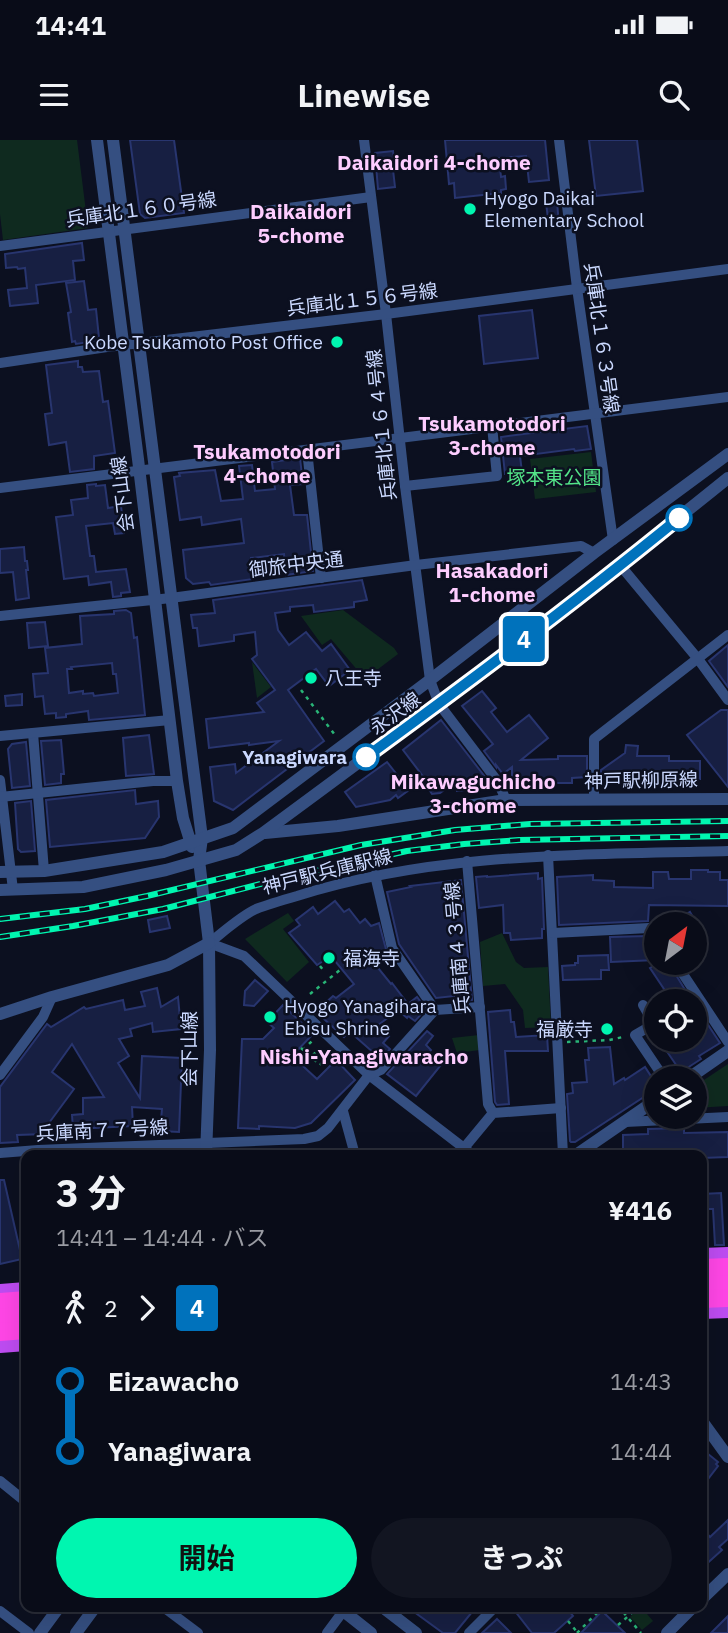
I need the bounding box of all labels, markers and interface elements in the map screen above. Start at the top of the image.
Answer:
text: 14:41 [35,8,106,42]
text: Linewise [297,74,431,116]
icon: menu [35,76,73,114]
icon: search [655,76,693,114]
district label: Daikaidori 4-chome [337,148,531,176]
place label: Hyogo Daikai Elementary School [484,186,644,232]
street label: 兵庫北１６０号線 [64,187,218,231]
district label: Daikaidori 5-chome [250,197,352,249]
marker: Hyogo Daikai Elementary School [462,201,478,217]
street label: 兵庫北１６３号線 [580,261,624,415]
street label: 兵庫北１５６号線 [285,278,439,320]
place label: Kobe Tsukamoto Post Office [84,330,323,354]
marker: Kobe Tsukamoto Post Office [329,334,345,350]
street label: 兵庫北１６４号線 [361,348,401,502]
district label: Tsukamotodori 3-chome [418,409,566,461]
district label: Tsukamotodori 4-chome [193,437,341,489]
street label: 会下山線 [105,455,139,533]
park label: 塚本東公園 [506,465,602,489]
unlabelled marker [666,505,692,531]
street label: 御旅中央通 [247,546,345,582]
district label: Hasakadori 1-chome [436,556,548,608]
line badge: 4 [501,616,547,662]
text: 4 [517,623,531,655]
place label: 八王寺 [325,666,382,690]
marker: 八王寺 [303,670,319,686]
street label: 永沢線 [365,687,425,739]
marker: Yanagiwara [353,744,379,770]
place label: Yanagiwara [242,745,347,769]
district label: Mikawaguchicho 3-chome [390,767,556,819]
street label: 神戸駅柳原線 [584,767,698,793]
street label: 神戸駅兵庫駅線 [260,843,394,899]
street label: 兵庫南４３号線 [439,881,475,1015]
north arrow [644,912,707,975]
map controls [644,912,707,1129]
place label: 福海寺 [343,946,400,970]
marker: 福海寺 [321,950,337,966]
button: locate [644,989,707,1052]
place label: Hyogo Yanagihara Ebisu Shrine [284,994,437,1040]
marker: Hyogo Yanagihara Ebisu Shrine [262,1009,278,1025]
street label: 会下山線 [177,1011,201,1087]
place label: 福厳寺 [536,1017,593,1041]
marker: 福厳寺 [599,1021,615,1037]
district label: Nishi-Yanagiwaracho [260,1042,468,1070]
button: layers [644,1066,707,1129]
street label: 兵庫南７７号線 [35,1115,169,1145]
text: 3 分 [56,1168,126,1217]
text: ¥416 [608,1193,672,1227]
text: 14:41 – 14:44 · バス [56,1222,269,1252]
icon: walk [56,1289,94,1327]
icon: forward [128,1289,166,1327]
text: 4 [190,1292,204,1324]
text: 2 [104,1293,118,1323]
text: Eizawacho [108,1364,239,1398]
text: 14:43 [610,1366,672,1396]
text: Yanagiwara [108,1434,251,1468]
text: 14:44 [610,1436,672,1466]
button: 開始 [56,1518,357,1598]
button: きっぷ [371,1518,672,1598]

